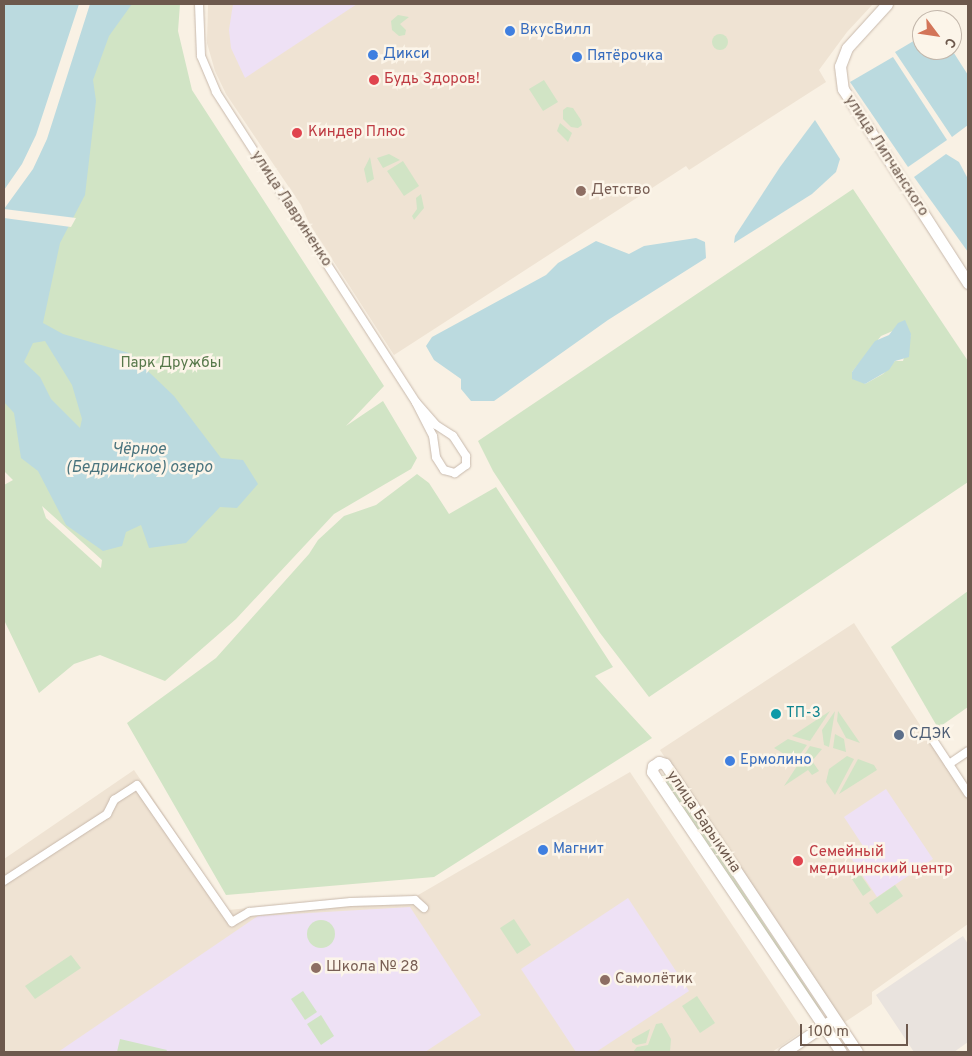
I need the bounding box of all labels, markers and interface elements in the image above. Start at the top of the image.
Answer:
north arrow [912,10,962,60]
place label: ВкусВилл [520,22,591,40]
marker: ВкусВилл [504,25,516,37]
text: С [940,34,959,51]
place label: Дикси [383,46,430,64]
place label: Пятёрочка [587,48,663,66]
marker: Дикси [367,49,379,61]
marker: Пятёрочка [571,51,583,63]
place label: Будь Здоров! [384,71,480,89]
marker: Будь Здоров! [368,74,380,86]
street label: улица Липчанского [840,92,932,220]
place label: Киндер Плюс [308,124,406,142]
marker: Киндер Плюс [290,126,304,140]
street label: улица Лавриненко [247,148,335,270]
place label: Детство [591,182,650,200]
marker: Детство [575,185,587,197]
park label: Парк Дружбы [121,355,221,373]
water label: Чёрное (Бедринское) озеро [66,440,212,478]
place label: ТП-3 [786,705,821,723]
marker: ТП-3 [770,708,782,720]
place label: СДЭК [909,726,951,744]
marker: СДЭК [893,729,905,741]
place label: Ермолино [740,752,812,770]
marker: Ермолино [724,755,736,767]
street label: улица Барыкина [662,767,744,877]
place label: Магнит [553,841,604,859]
place label: Семейный медицинский центр [809,843,953,878]
marker: Магнит [537,844,549,856]
marker: Семейный медицинский центр [791,854,805,868]
place label: Школа № 28 [326,959,419,977]
marker: Школа № 28 [310,962,322,974]
place label: Самолётик [615,971,693,989]
marker: Самолётик [599,974,611,986]
scale bar [802,1014,910,1046]
text: 100 m [808,1023,849,1042]

